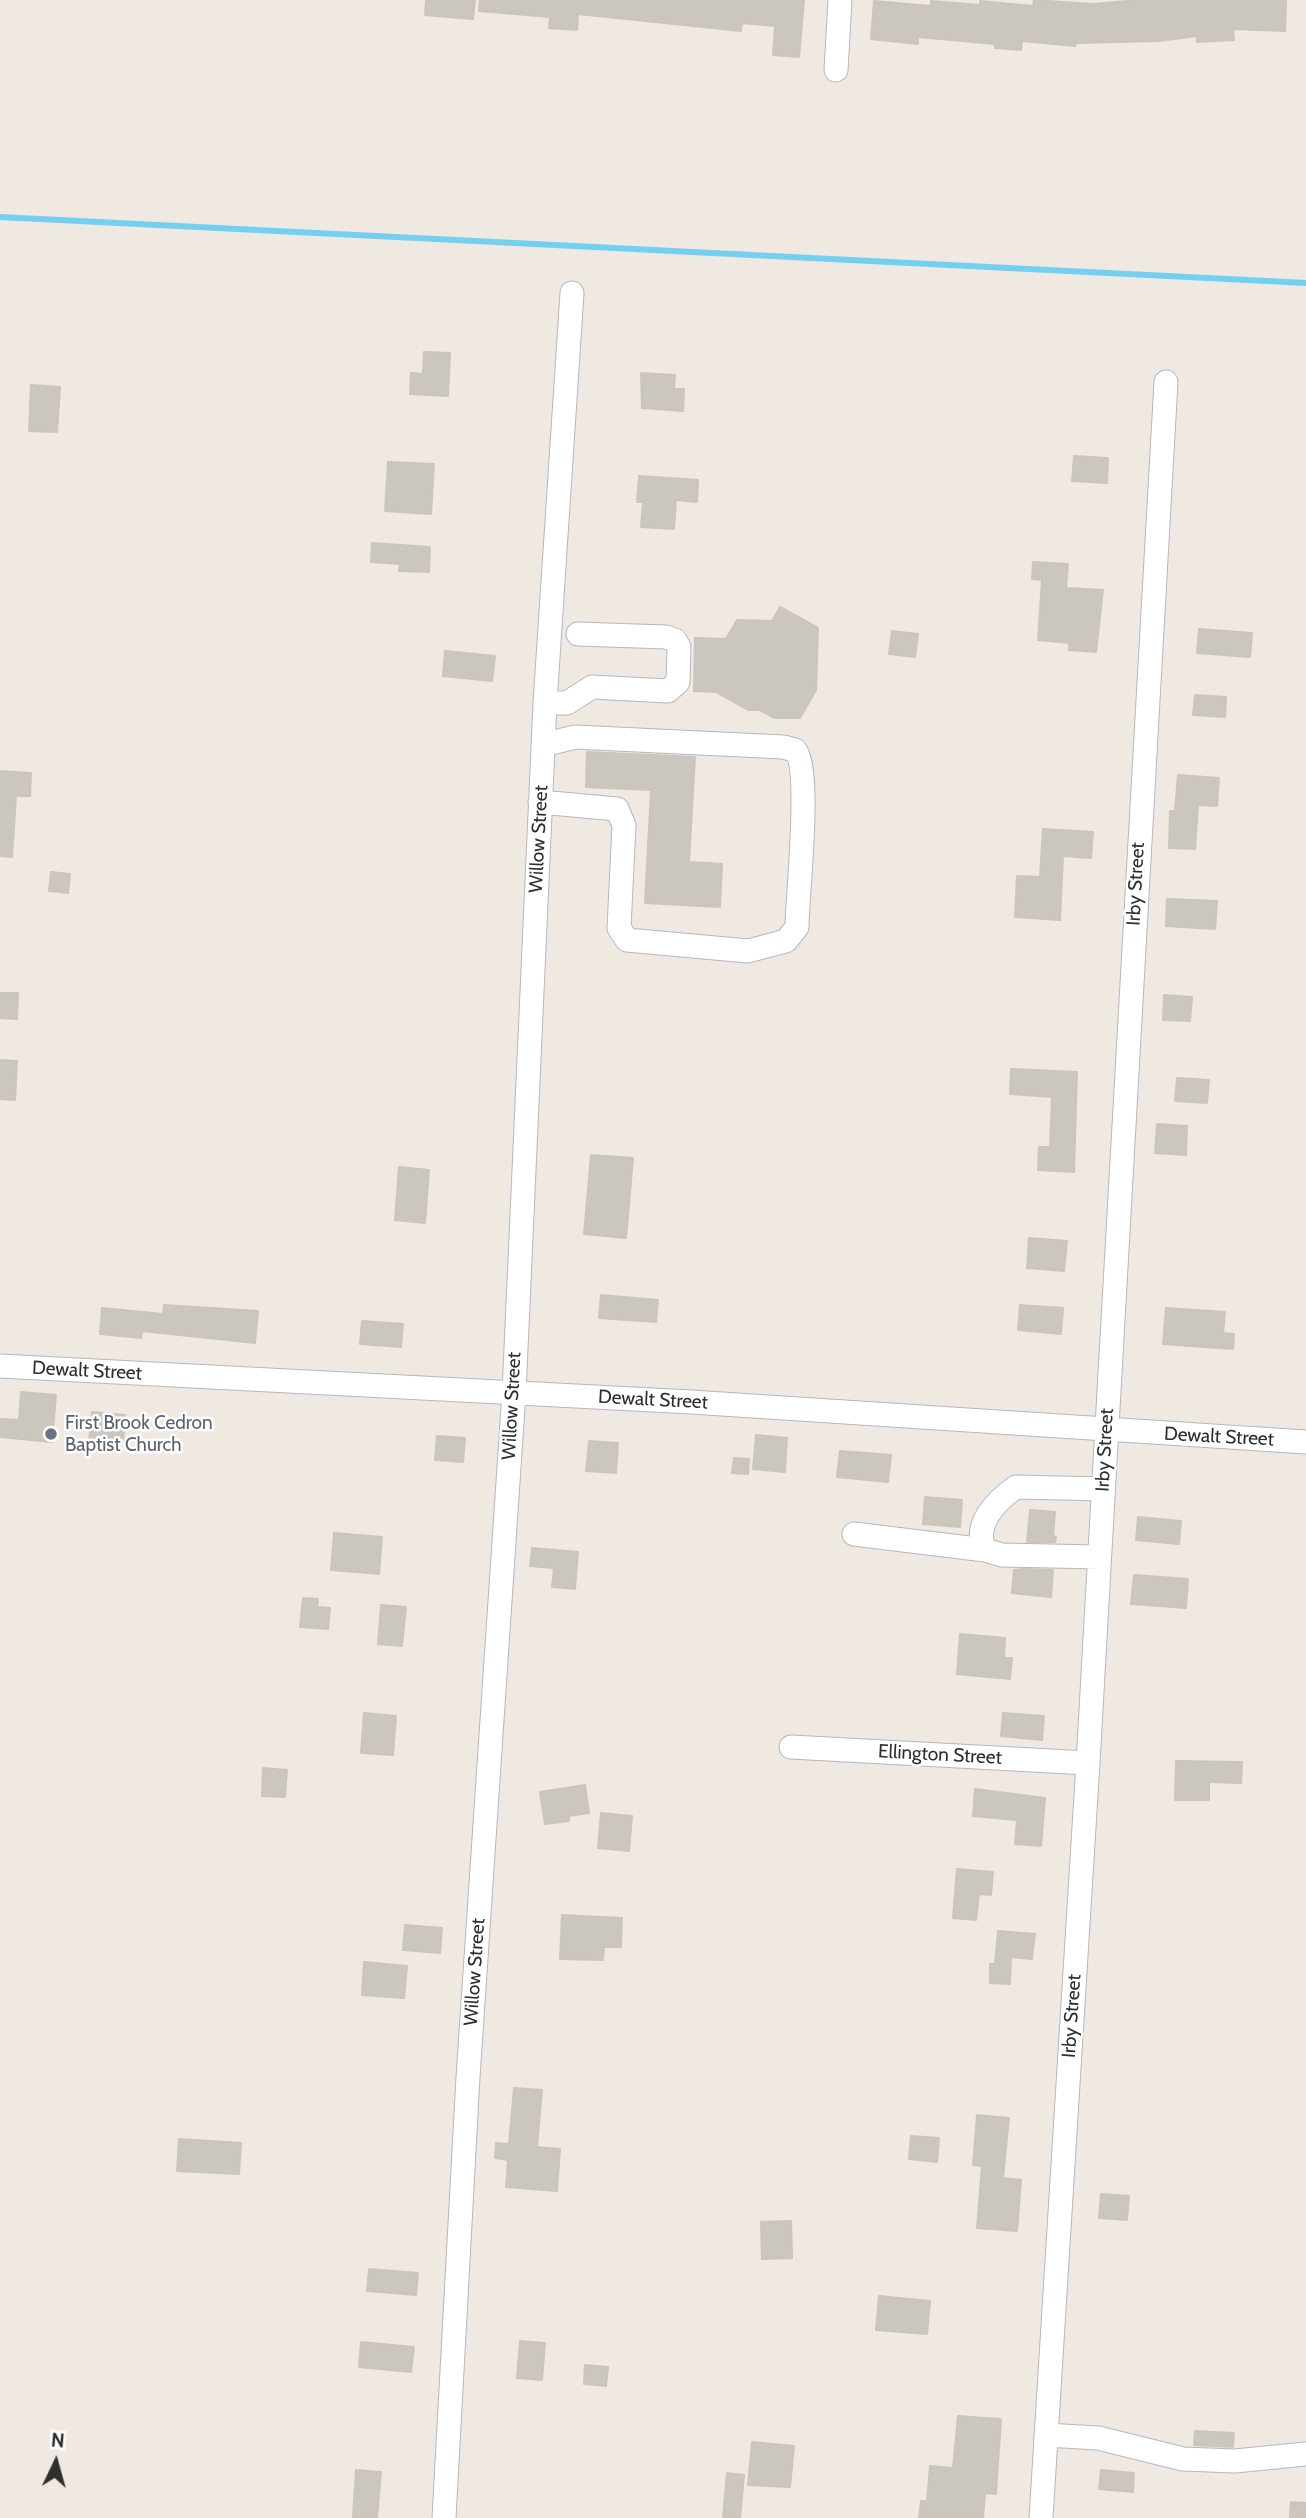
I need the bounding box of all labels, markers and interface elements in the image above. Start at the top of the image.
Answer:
street label: Willow Street [525,784,553,894]
street label: Irby Street [1122,842,1150,926]
street label: Willow Street [498,1351,526,1461]
street label: Dewalt Street [31,1357,143,1385]
street label: Dewalt Street [597,1386,709,1414]
street label: Irby Street [1091,1408,1119,1492]
place label: First Brook Cedron Baptist Church [65,1412,213,1456]
street label: Dewalt Street [1163,1423,1275,1451]
marker: First Brook Cedron Baptist Church [43,1426,59,1442]
street label: Ellington Street [877,1740,1003,1770]
street label: Willow Street [460,1917,490,2027]
street label: Irby Street [1058,1973,1086,2059]
north arrow [21,2427,91,2497]
text: N [50,2429,66,2453]

